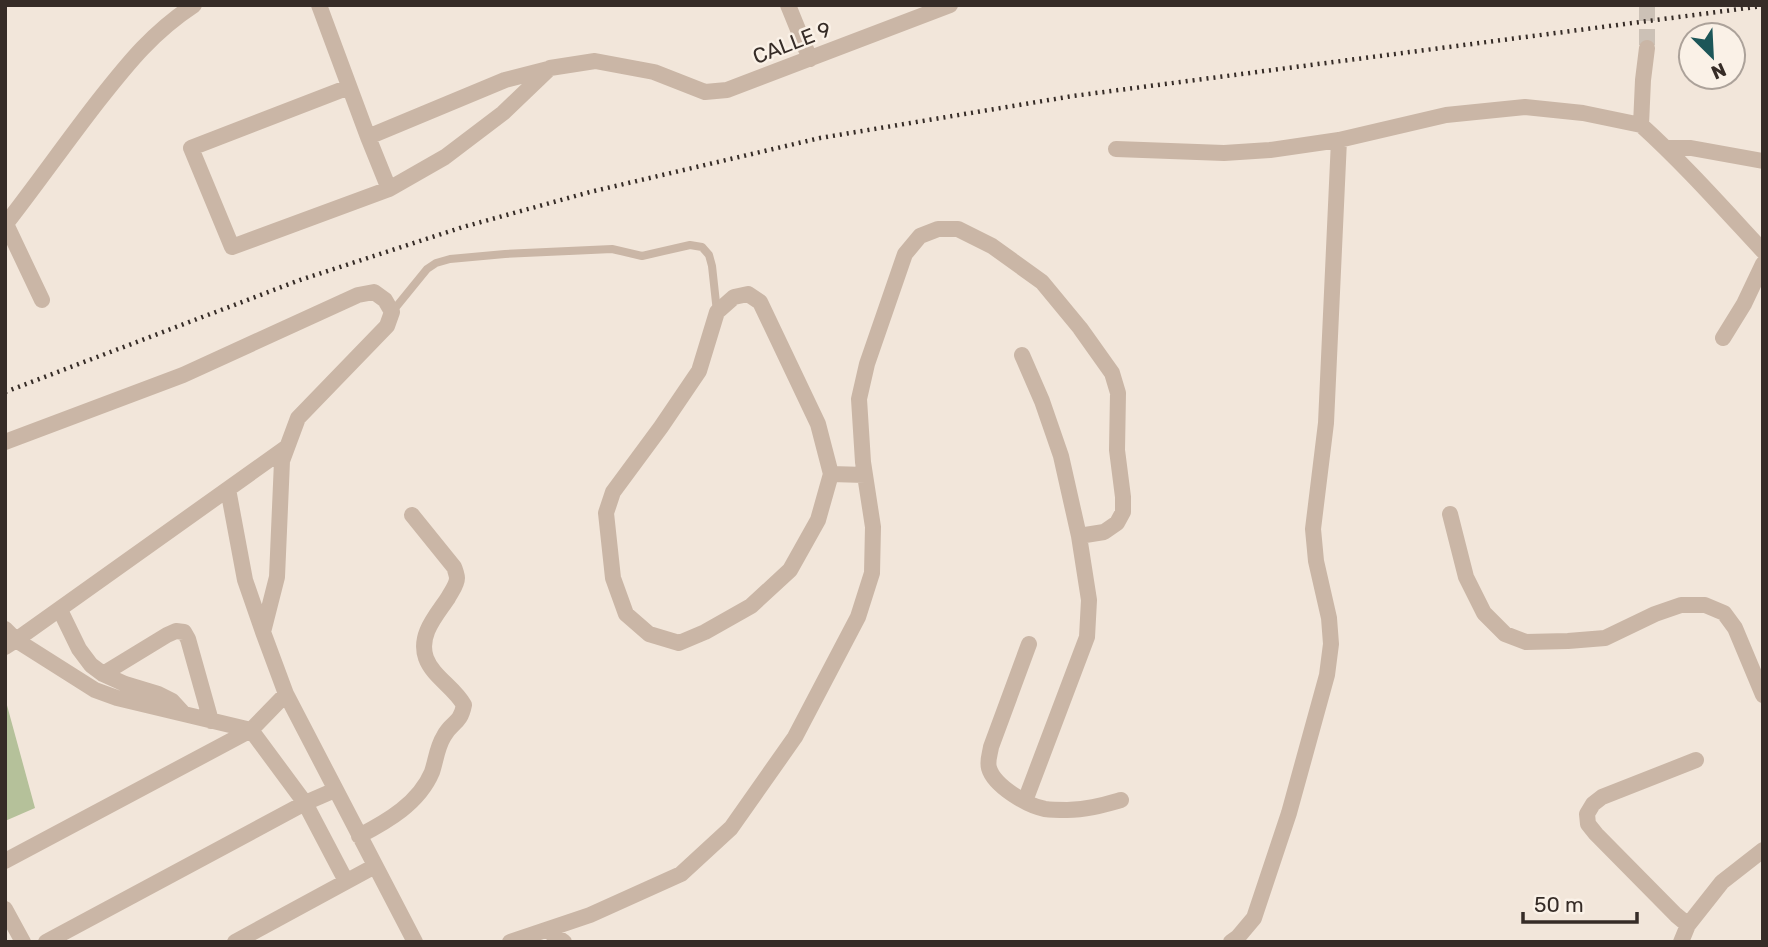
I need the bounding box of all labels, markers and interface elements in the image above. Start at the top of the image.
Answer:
street label: CALLE 9 [749,16,835,69]
north arrow [1677,21,1747,91]
text: N [1708,58,1730,84]
scale bar [1523,880,1637,924]
text: 50 m [1534,892,1584,917]

